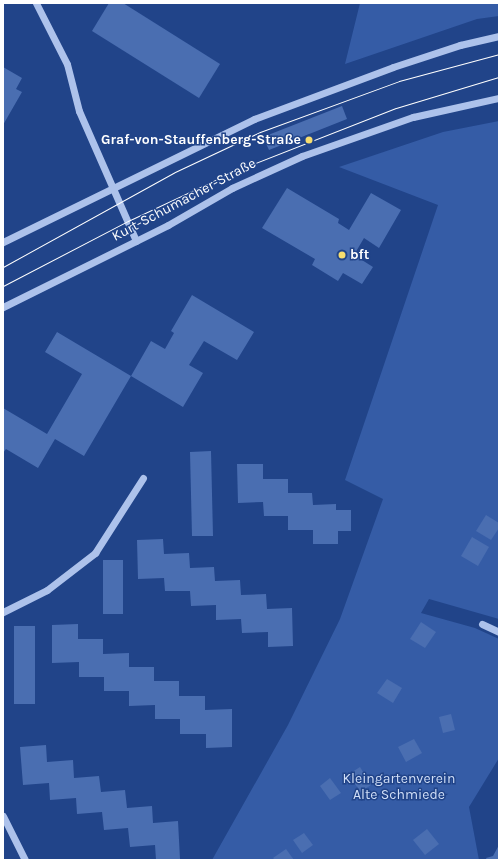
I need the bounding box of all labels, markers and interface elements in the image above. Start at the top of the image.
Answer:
place label: Graf-von-Stauffenberg-Straße [101,132,301,148]
marker: Graf-von-Stauffenberg-Straße [304,135,314,145]
street label: Kurt-Schumacher-Straße [109,155,259,245]
place label: bft [350,247,369,263]
marker: bft [337,250,347,260]
park label: Kleingartenverein Alte Schmiede [343,771,455,804]

